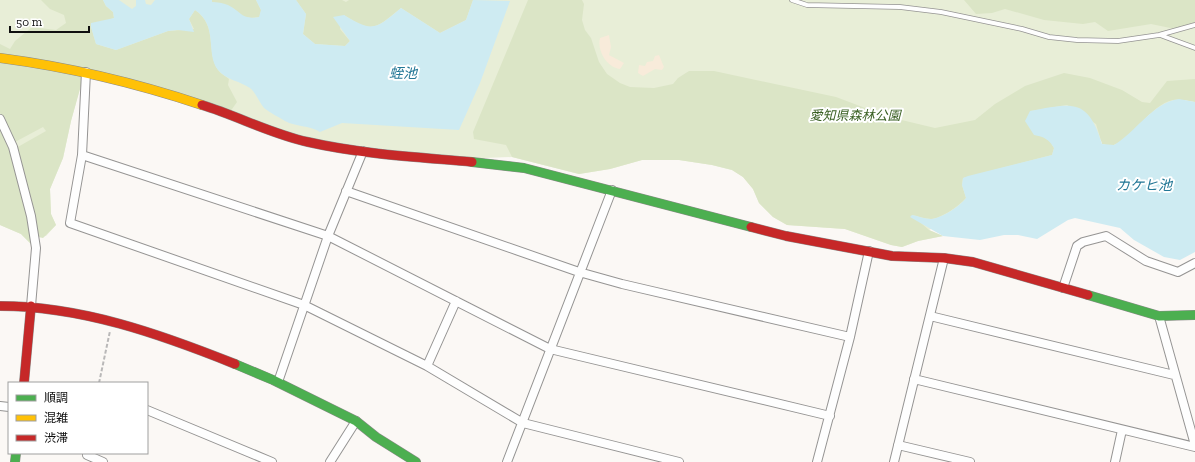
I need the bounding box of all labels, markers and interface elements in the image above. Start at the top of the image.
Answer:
scale bar [10,8,89,34]
text: 50 m [16,15,43,29]
water label: 蛭池 [389,65,419,82]
park label: 愛知県森林公園 [809,108,902,123]
water label: カケヒ池 [1116,177,1174,194]
legend [8,382,148,454]
text: 順調 [44,391,68,405]
text: 混雑 [44,411,68,425]
text: 渋滞 [44,431,68,445]

